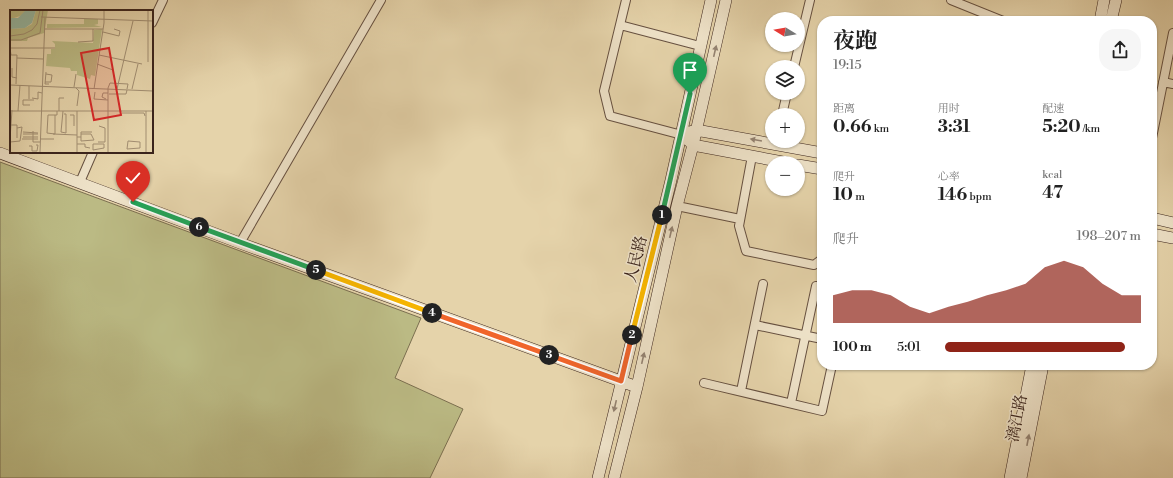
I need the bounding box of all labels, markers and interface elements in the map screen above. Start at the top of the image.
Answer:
inset map [10,10,153,153]
north arrow [765,12,805,52]
map controls [765,12,805,196]
text: 夜跑 [833,28,877,55]
button: share [1099,29,1141,71]
one-way arrow [712,45,718,57]
pin [673,53,707,94]
text: 19:15 [833,57,862,73]
icon: arrive [679,59,701,81]
button: layers [765,60,805,100]
text: 距离 [833,102,855,116]
text: 用时 [938,102,960,116]
text: 配速 [1042,102,1064,116]
button: + [765,108,805,148]
text: 0.66 [833,116,871,138]
text: 3:31 [938,116,971,138]
text: 5:20 [1042,116,1081,138]
text: km [871,122,889,136]
text: /km [1081,122,1100,136]
one-way arrow [750,137,762,143]
button: − [765,156,805,196]
pin [116,161,150,202]
icon: check [122,167,144,189]
text: kcal [1042,168,1062,182]
text: 爬升 [833,170,855,184]
text: 心率 [938,170,960,184]
text: 47 [1042,182,1063,204]
text: 10 [833,184,853,206]
text: 146 [938,184,967,206]
text: m [853,190,865,204]
text: bpm [967,190,992,204]
pin: 1 [652,205,672,225]
text: 1 [659,208,665,222]
pin: 6 [189,217,209,237]
text: 6 [196,220,202,234]
one-way arrow [669,225,675,238]
text: 198–207 m [1077,228,1141,244]
text: 爬升 [833,231,859,247]
street label: 人民路 [620,234,651,285]
pin: 5 [306,260,326,280]
text: 5 [313,263,319,277]
pin: 4 [422,303,442,323]
text: 4 [428,306,436,320]
pin: 2 [622,325,642,345]
text: 2 [629,328,635,342]
text: 100 m [833,339,872,355]
text: 5:01 [897,339,921,355]
pin: 3 [539,345,559,365]
text: 3 [546,348,552,362]
one-way arrow [641,352,647,365]
street label: 漓江路 [1003,393,1031,444]
one-way arrow [611,399,617,412]
one-way arrow [1026,434,1032,446]

